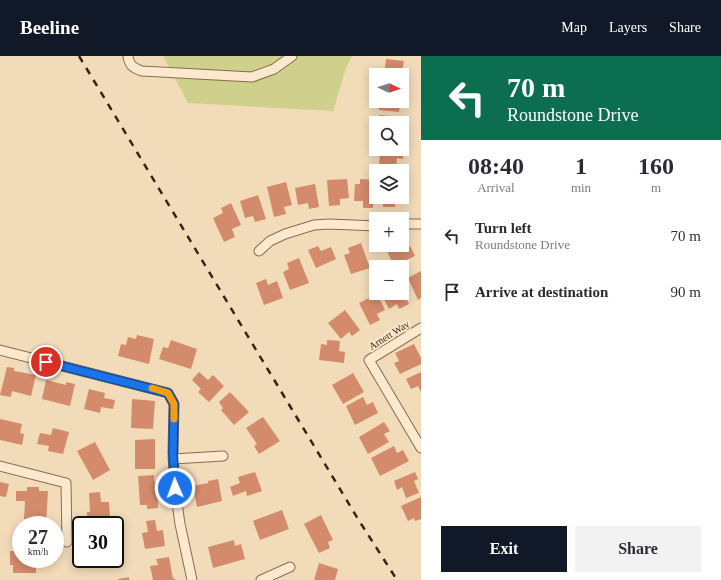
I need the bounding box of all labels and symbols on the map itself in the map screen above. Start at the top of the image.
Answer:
north arrow [369,68,409,108]
street label: Arnett Way [367,318,411,352]
pin [29,345,63,379]
position arrow [154,467,196,509]
speed limit sign: 30 [72,516,124,568]

